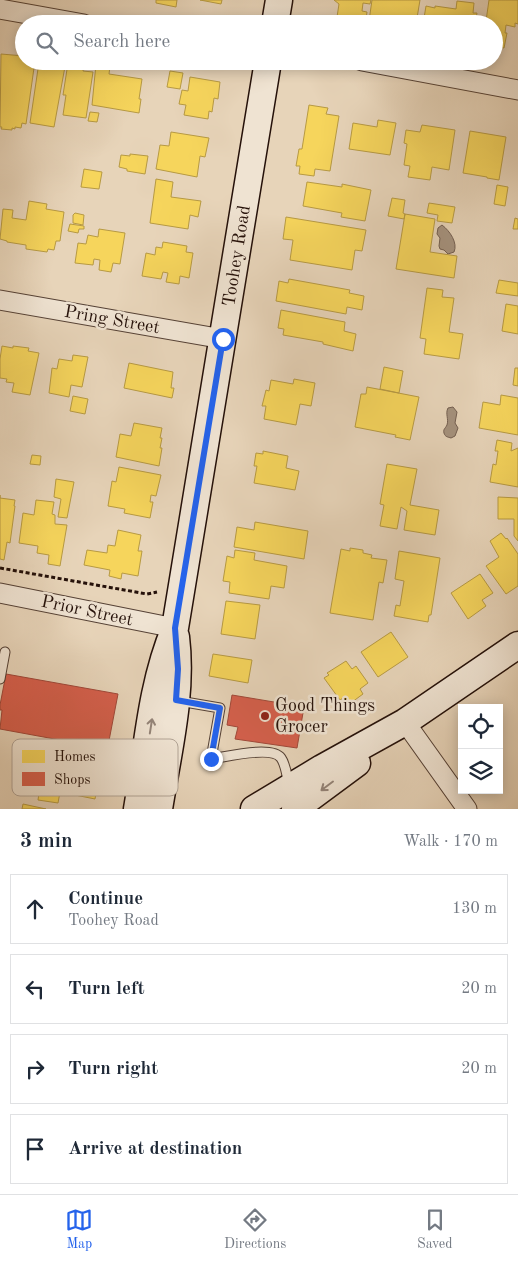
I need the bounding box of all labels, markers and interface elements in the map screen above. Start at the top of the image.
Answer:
search box [15,15,503,70]
icon: search [33,29,61,57]
text: Search here [73,33,170,52]
street label: Toohey Road [220,204,254,308]
street label: Pring Street [63,303,161,337]
route start [212,328,235,351]
street label: Prior Street [39,592,135,630]
place label: Good Things Grocer [275,697,375,736]
map controls [458,704,503,794]
button: locate [458,704,503,749]
marker: Good Things Grocer [259,710,271,722]
one-way arrow [146,719,156,735]
legend [12,739,178,796]
route end [200,748,223,771]
button: layers [458,749,503,794]
text: Homes [54,750,96,764]
text: Shops [54,773,91,787]
one-way arrow [320,781,334,791]
text: 3 min [20,831,73,852]
text: Walk · 170 m [403,834,498,850]
text: Continue [68,890,143,909]
icon: ahead [21,895,49,923]
text: 130 m [452,901,497,917]
text: Toohey Road [68,913,159,929]
icon: left [21,975,49,1003]
text: Turn left [68,980,145,999]
text: 20 m [461,981,497,997]
icon: right [21,1055,49,1083]
text: Turn right [68,1060,158,1079]
text: 20 m [461,1061,497,1077]
icon: arrive [21,1135,49,1163]
text: Arrive at destination [68,1140,242,1159]
tab: Map [65,1206,93,1253]
tab: Directions [224,1206,286,1253]
tab: Saved [417,1206,453,1253]

